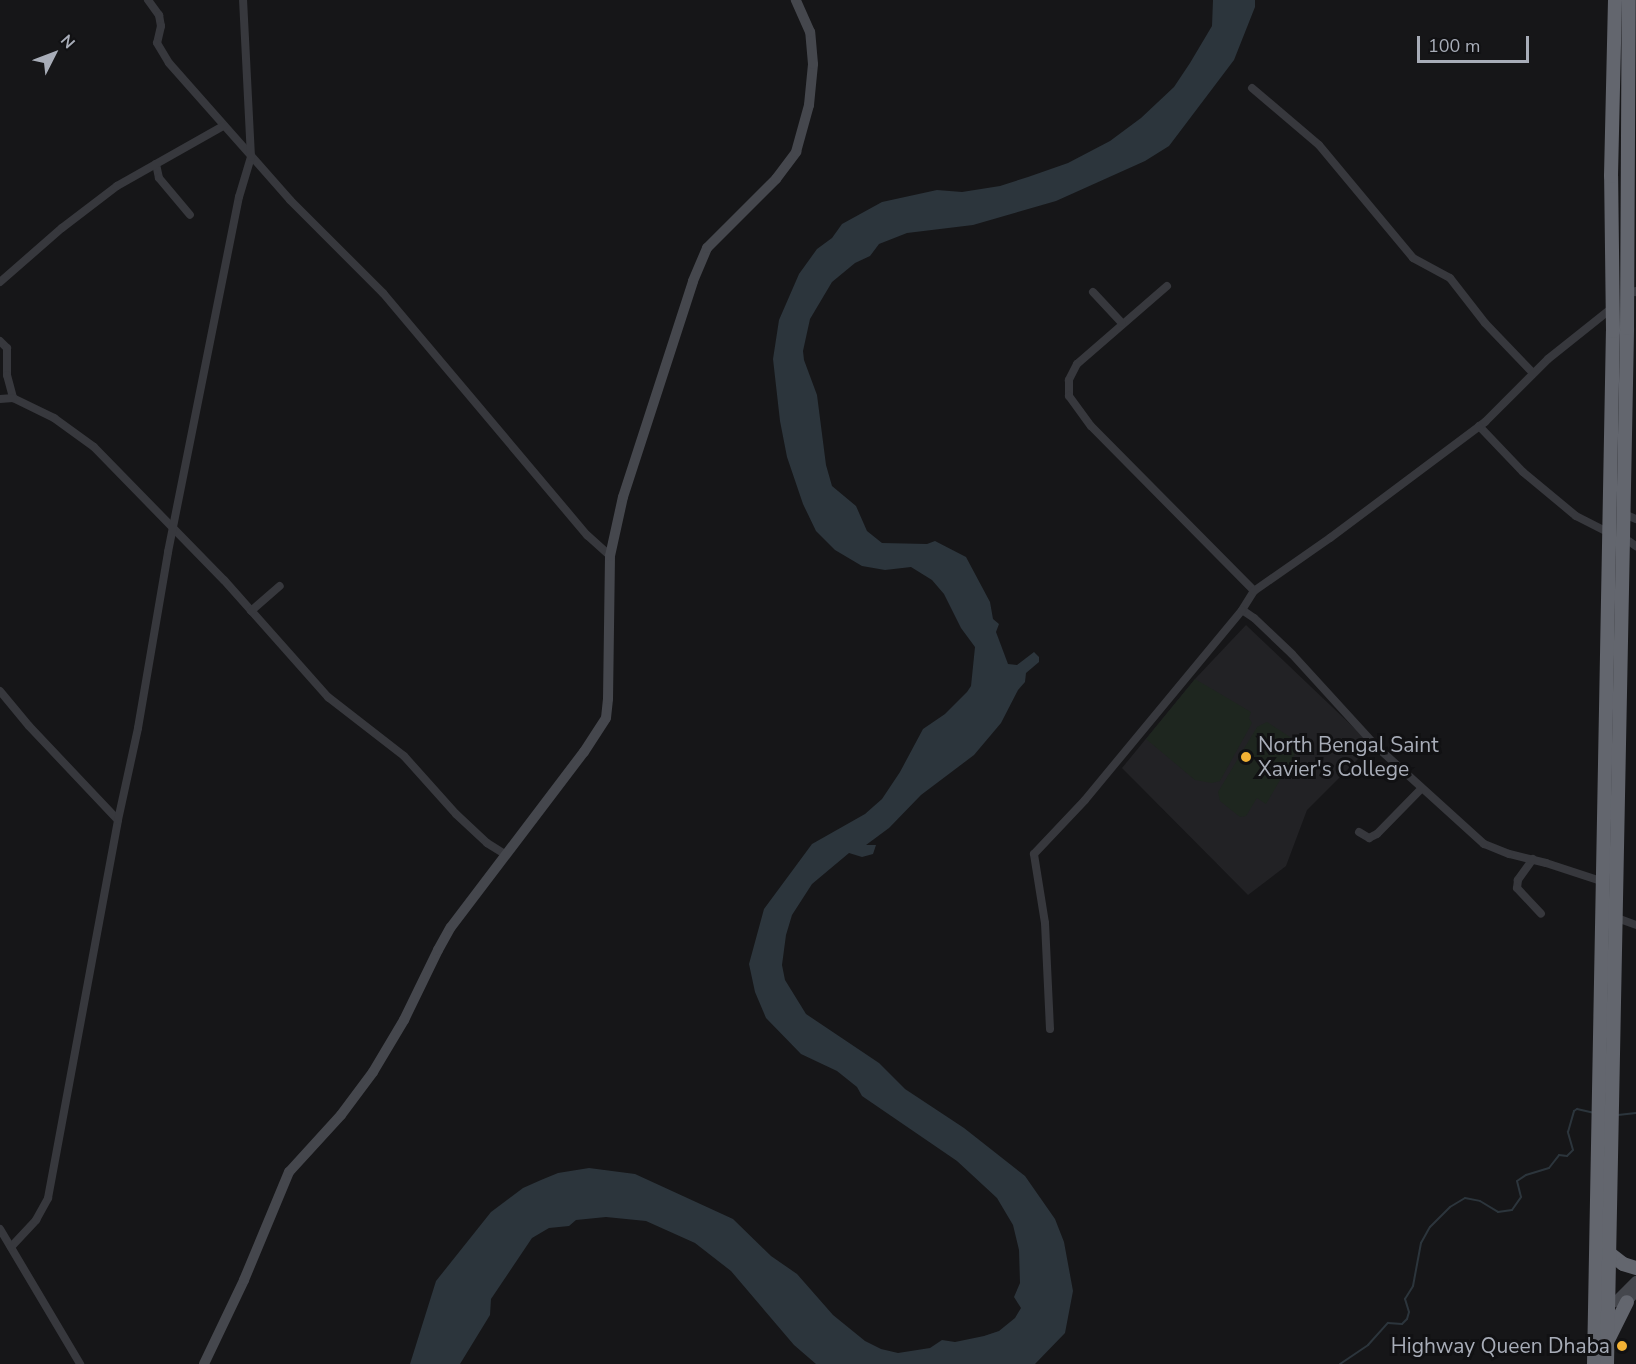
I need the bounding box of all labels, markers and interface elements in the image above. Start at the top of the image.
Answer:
north arrow [24,24,84,84]
scale bar [1420,24,1532,62]
text: N [55,30,80,54]
text: 100 m [1428,34,1480,58]
place label: North Bengal Saint Xavier's College [1258,732,1439,782]
marker: North Bengal Saint Xavier's College [1239,750,1253,764]
place label: Highway Queen Dhaba [1391,1333,1610,1359]
marker: Highway Queen Dhaba [1615,1339,1629,1353]

